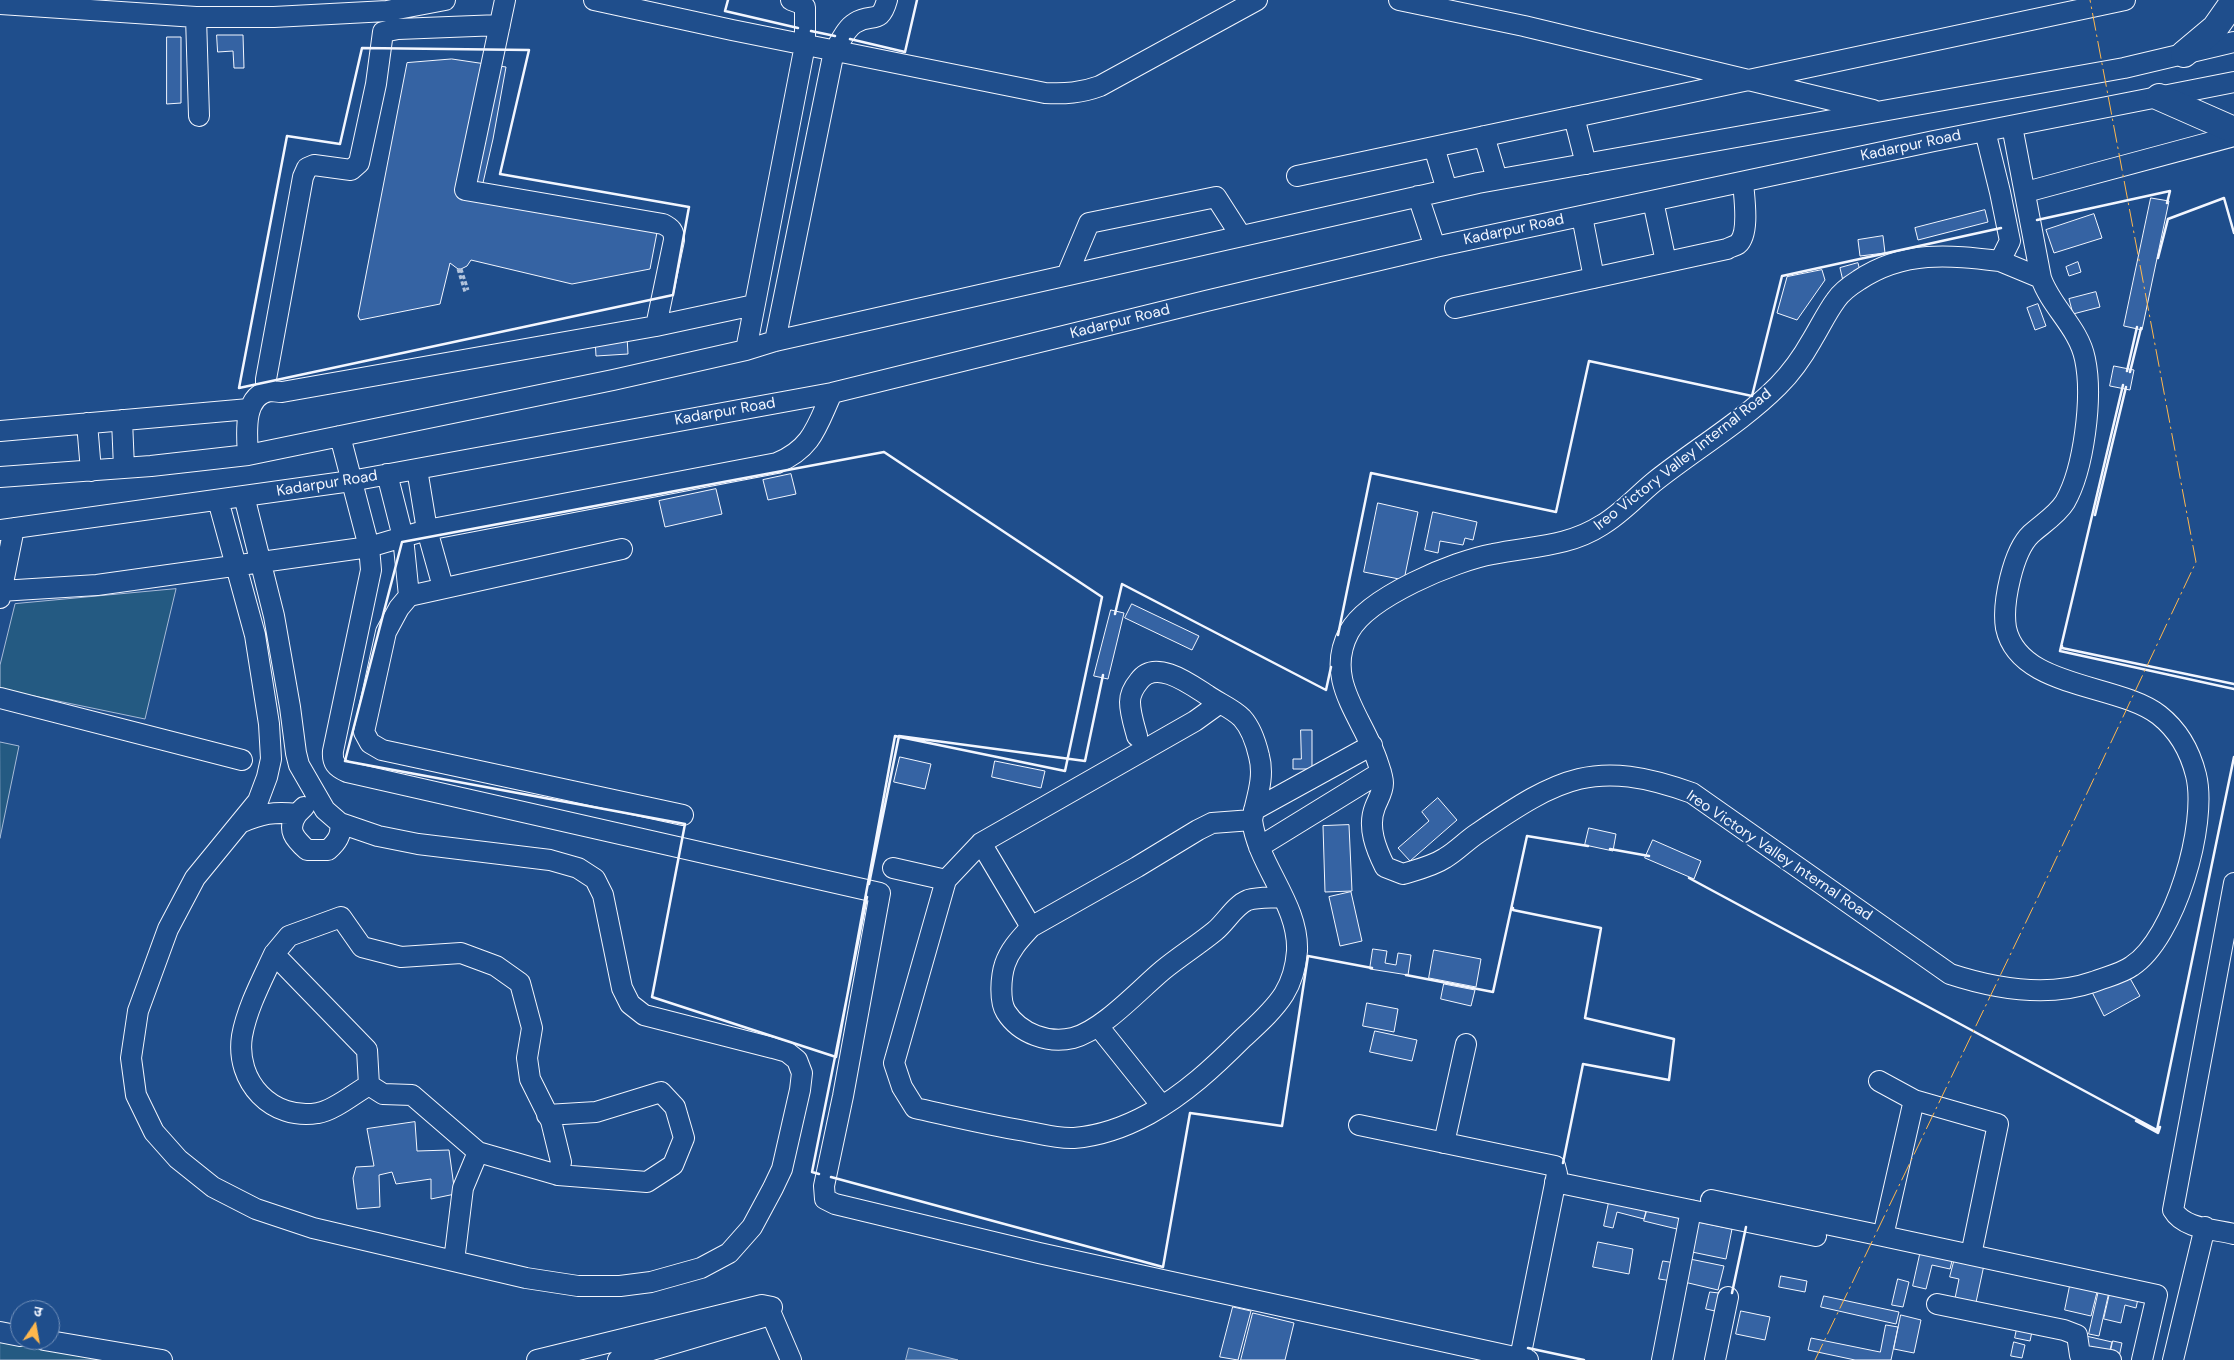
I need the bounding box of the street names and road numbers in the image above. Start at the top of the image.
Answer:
street label: Kadarpur Road [1859,127,1963,165]
street label: Kadarpur Road [1462,211,1566,249]
street label: Kadarpur Road [1068,301,1172,343]
street label: Ireo Victory Valley Internal Road [1591,385,1775,535]
street label: Kadarpur Road [673,394,777,430]
street label: Kadarpur Road [275,467,379,501]
street label: Ireo Victory Valley Internal Road [1683,787,1875,925]

